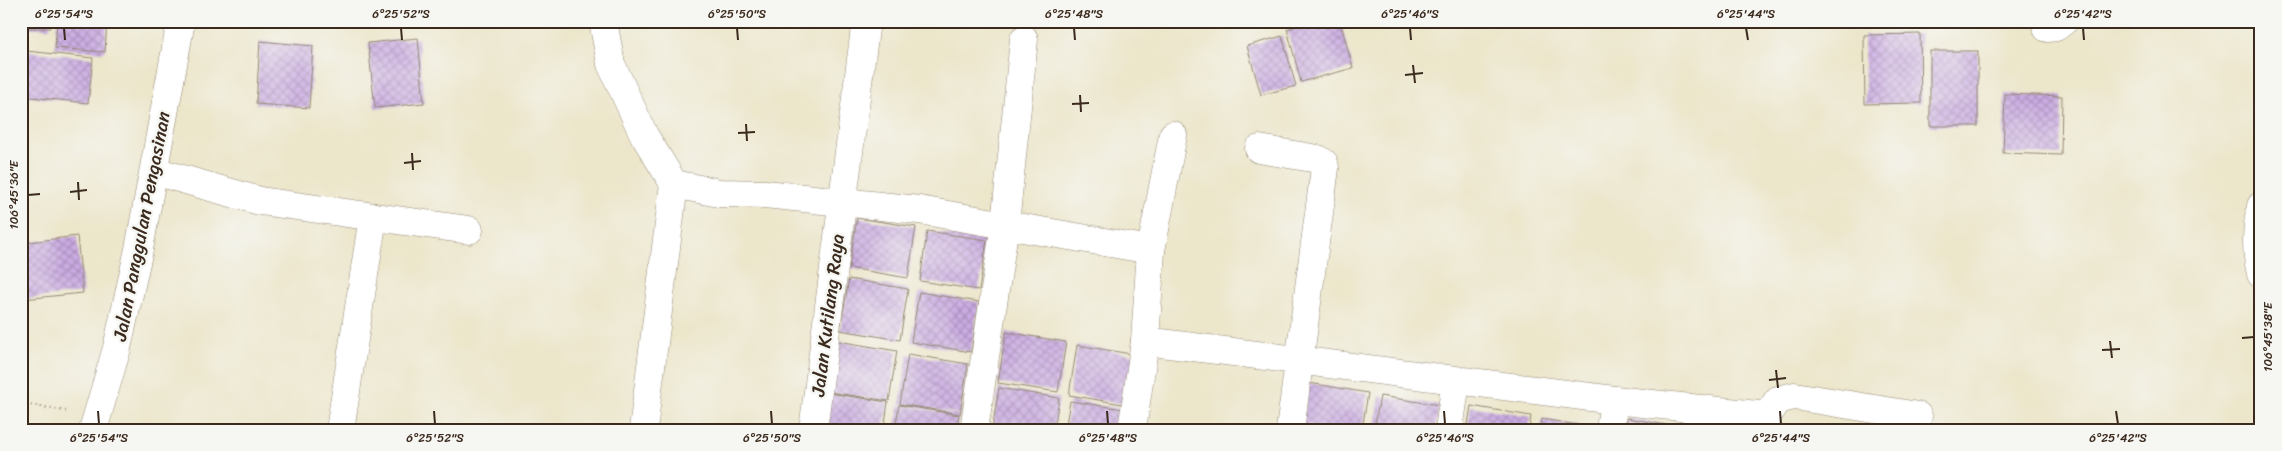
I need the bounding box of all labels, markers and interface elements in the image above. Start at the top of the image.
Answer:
text: 6°25'54"S [35,3,93,25]
text: 6°25'52"S [372,3,430,25]
text: 6°25'50"S [708,3,767,25]
text: 6°25'48"S [1045,3,1103,25]
text: 6°25'46"S [1381,3,1439,25]
text: 6°25'44"S [1717,3,1776,25]
text: 6°25'42"S [2054,3,2112,25]
street label: Jalan Panggulan Pengasinan [103,108,180,345]
text: 106°45'36"E [3,159,25,230]
street label: Jalan Kutilang Raya [801,231,854,399]
text: 106°45'38"E [2257,301,2279,372]
text: 6°25'54"S [70,427,128,449]
text: 6°25'52"S [406,427,464,449]
text: 6°25'50"S [743,427,802,449]
text: 6°25'48"S [1079,427,1137,449]
text: 6°25'46"S [1416,427,1474,449]
text: 6°25'44"S [1752,427,1811,449]
text: 6°25'42"S [2089,427,2147,449]

